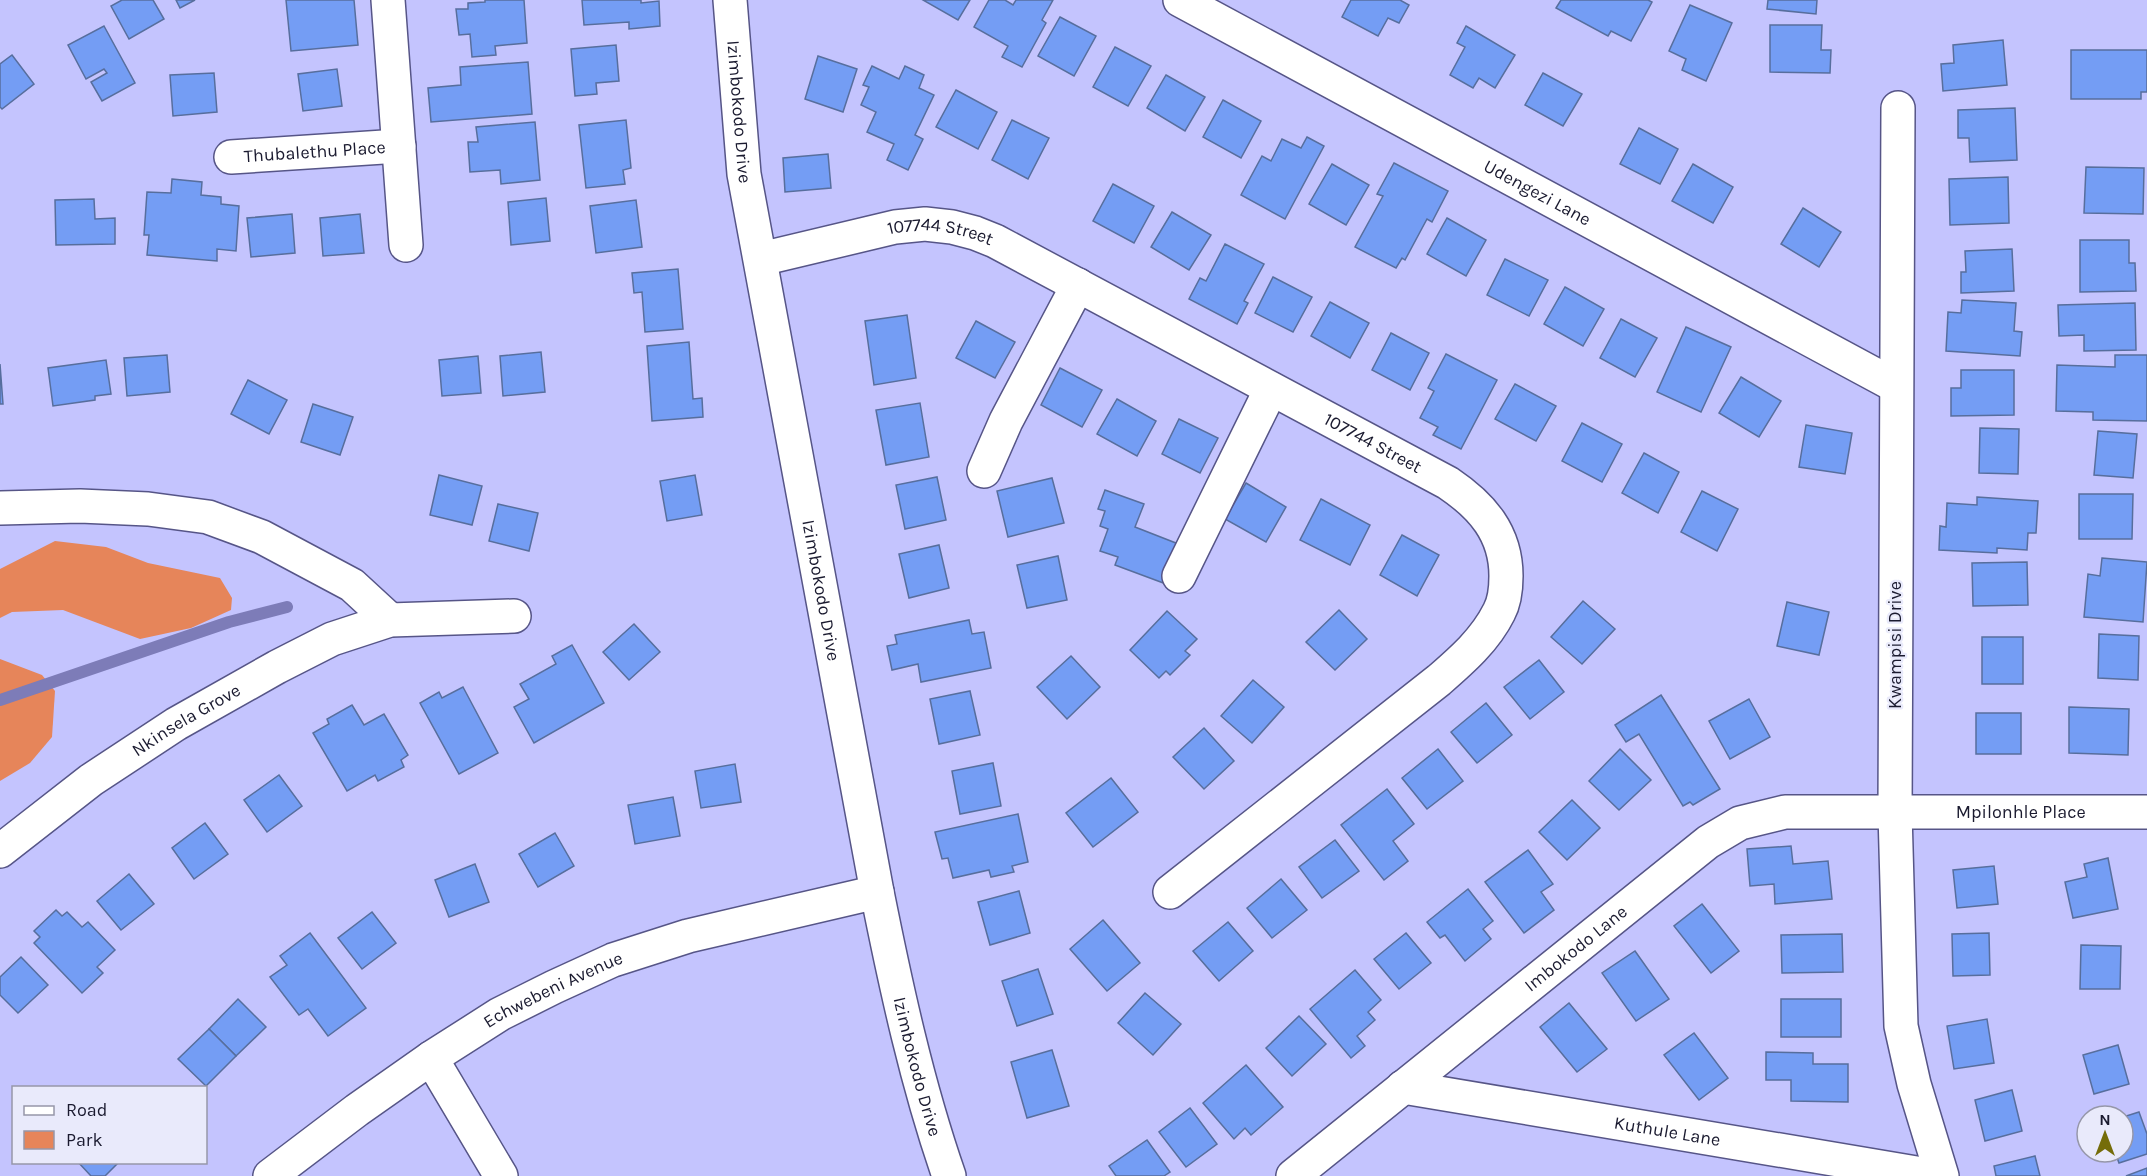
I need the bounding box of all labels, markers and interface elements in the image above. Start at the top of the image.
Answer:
street label: Izimbokodo Drive [722,39,756,185]
street label: Thubalethu Place [243,136,386,167]
street label: Udengezi Lane [1480,155,1595,230]
street label: 107744 Street [885,213,997,250]
street label: 107744 Street [1320,408,1426,478]
street label: Izimbokodo Drive [797,518,845,663]
street label: Kwampisi Drive [1884,581,1906,709]
street label: Nkinsela Grove [128,679,244,761]
street label: Mpilonhle Place [1956,801,2086,823]
street label: Imbokodo Lane [1520,900,1632,996]
street label: Echwebeni Avenue [479,947,625,1033]
street label: Izimbokodo Drive [888,995,946,1139]
legend [12,1086,207,1164]
text: Road [66,1099,107,1121]
north arrow [2075,1104,2135,1164]
text: N [2099,1110,2111,1129]
street label: Kuthule Lane [1613,1112,1722,1151]
text: Park [66,1129,103,1151]

